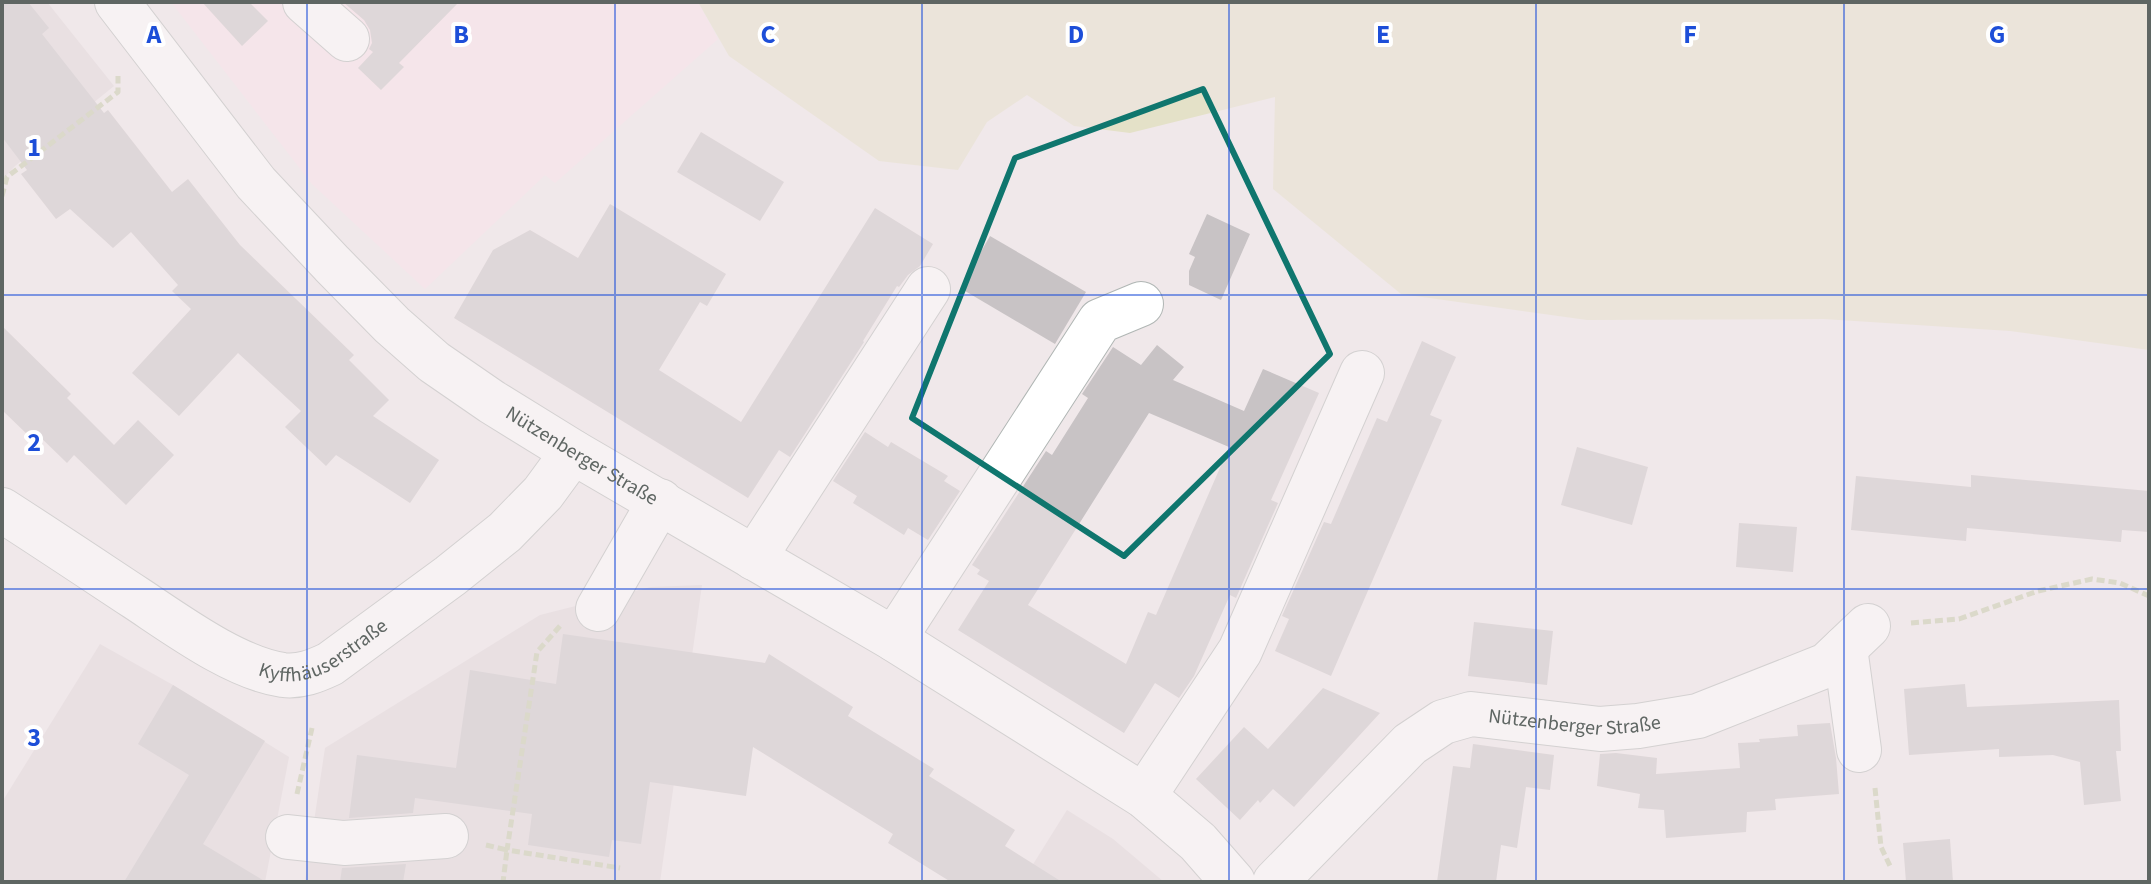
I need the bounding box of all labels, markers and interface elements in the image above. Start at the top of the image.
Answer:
text: A [146,16,163,53]
text: B [453,16,469,53]
text: C [760,16,776,53]
text: D [1068,16,1084,53]
text: E [1376,16,1390,53]
text: F [1683,16,1697,53]
text: G [1989,16,2005,53]
text: 1 [27,129,41,166]
street label: Nützenberger Straße [500,400,663,513]
text: 2 [27,424,41,461]
street label: Kyffhäuserstraße [255,612,394,690]
street label: Nützenberger Straße [1487,702,1663,743]
text: 3 [27,719,41,756]

